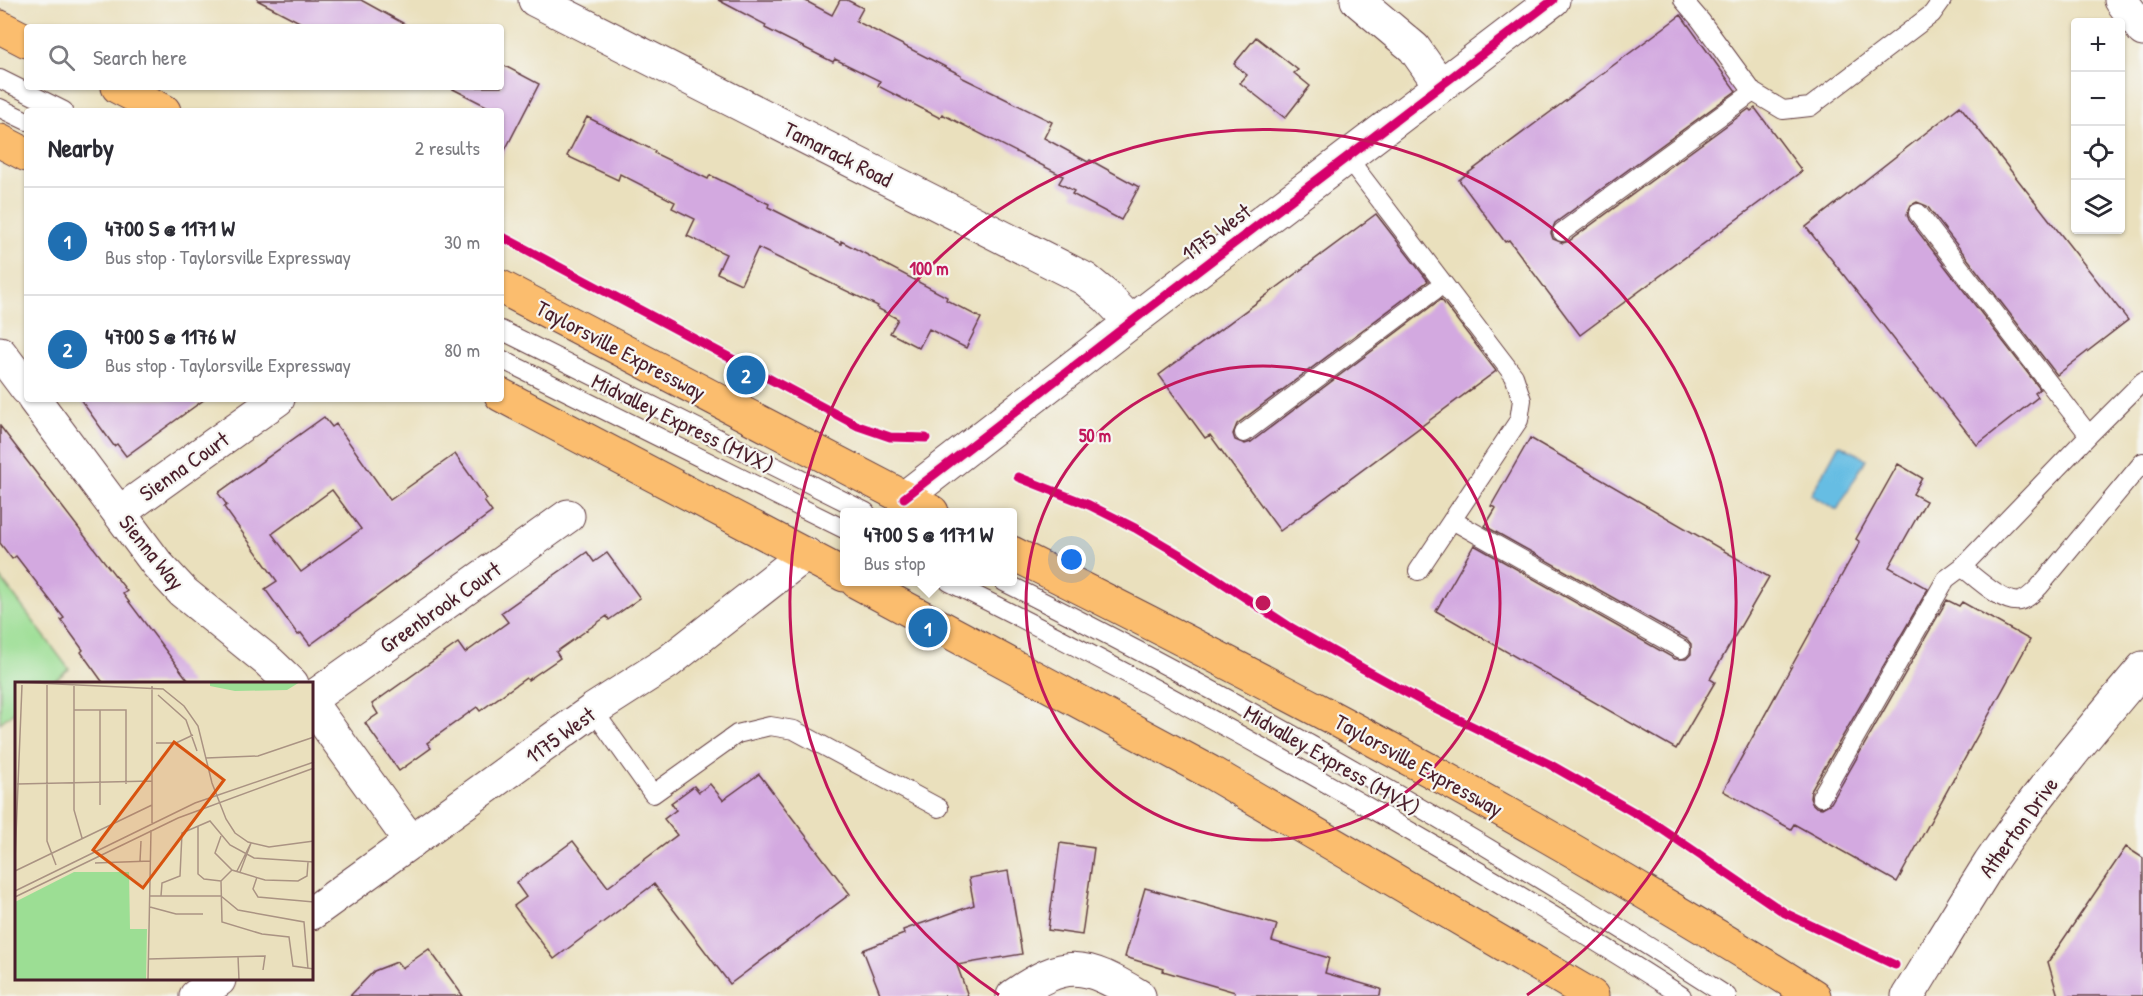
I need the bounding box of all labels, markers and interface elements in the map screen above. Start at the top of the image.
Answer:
map controls [2071,18,2125,234]
button: + [2071,18,2125,72]
search box [24,24,504,90]
icon: search [45,41,78,74]
text: Search here [93,42,187,72]
button: − [2071,72,2125,126]
street label: Tamarack Road [778,114,898,194]
button: locate [2071,126,2125,180]
text: Nearby [48,130,114,165]
text: 2 results [415,134,480,161]
button: layers [2071,180,2125,234]
street label: 1175 West [1175,196,1257,268]
text: 4700 S @ 1171 W [105,213,235,243]
text: 1 [64,228,71,255]
text: 30 m [444,228,480,255]
text: Bus stop · Taylorsville Expressway [105,243,351,270]
text: 100 m [909,256,949,281]
street label: Taylorsville Expressway [531,293,711,407]
text: 4700 S @ 1176 W [105,321,235,351]
text: 2 [63,336,72,363]
text: 80 m [444,336,480,363]
text: Bus stop · Taylorsville Expressway [105,351,351,378]
pin: 2 [726,352,766,398]
street label: Midvalley Express (MVX) [587,366,779,480]
text: 50 m [1079,423,1111,448]
street label: Sienna Court [133,424,235,508]
street label: Sienna Way [112,508,192,596]
popup [840,508,1017,586]
text: 4700 S @ 1171 W [864,519,993,549]
your location [1057,545,1086,574]
text: Bus stop [864,549,925,576]
street label: Greenbrook Court [373,554,507,660]
centre of rings [1253,593,1273,613]
pin: 1 [908,606,948,650]
inset map [15,682,314,981]
street label: Midvalley Express (MVX) [1238,697,1426,823]
street label: 1175 West [519,699,601,771]
street label: Taylorsville Expressway [1329,706,1509,824]
street label: Atherton Drive [1971,770,2065,883]

